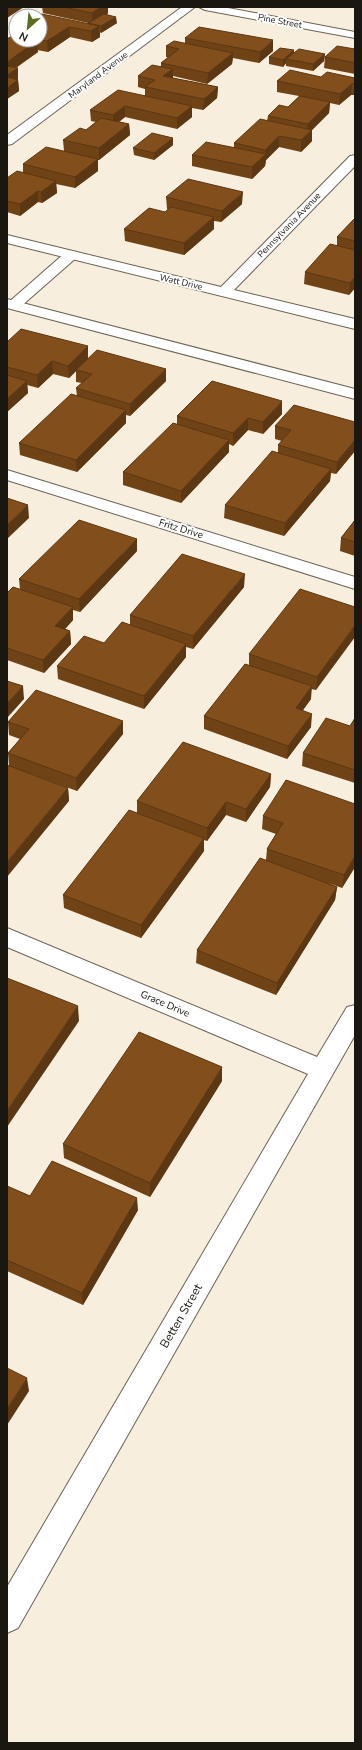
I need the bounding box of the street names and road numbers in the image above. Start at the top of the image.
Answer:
street label: Pine Street [257,11,304,31]
street label: Maryland Avenue [66,49,130,101]
street label: Pennsylvania Avenue [255,190,323,260]
street label: Watt Drive [158,271,204,293]
street label: Fritz Drive [157,516,205,542]
street label: Grace Drive [138,987,192,1021]
street label: Betten Street [156,1280,206,1351]

